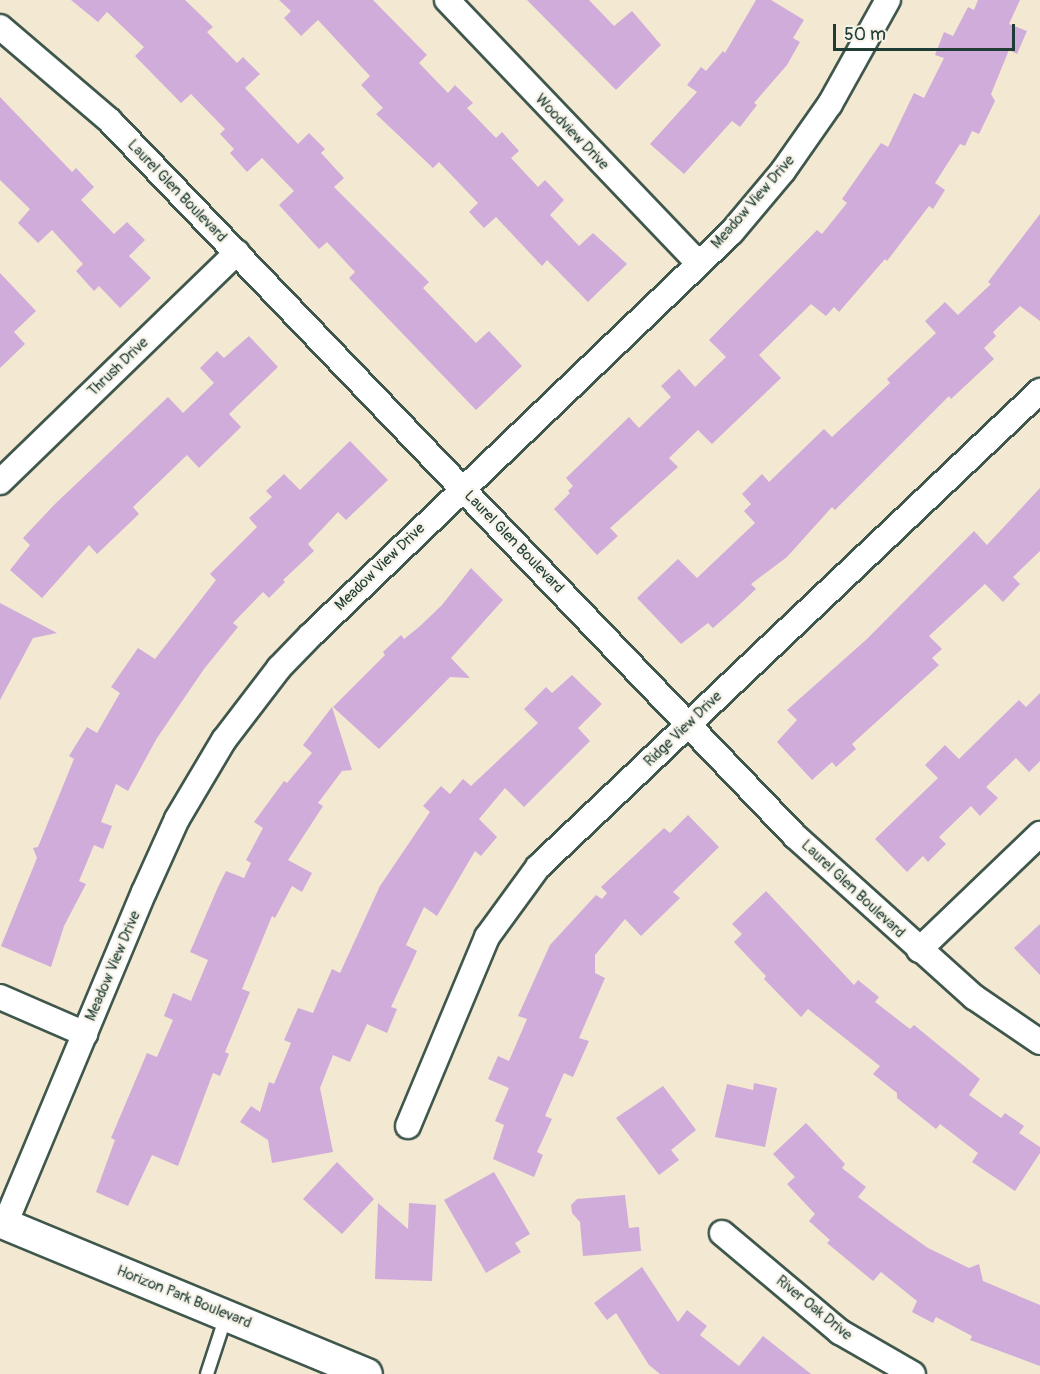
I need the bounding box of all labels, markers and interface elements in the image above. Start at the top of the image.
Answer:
scale bar [836,12,1018,50]
text: 50 m [844,23,886,46]
street label: Woodview Drive [531,90,613,174]
street label: Laurel Glen Boulevard [124,136,230,246]
street label: Meadow View Drive [708,152,798,252]
street label: Thrush Drive [84,334,152,400]
street label: Laurel Glen Boulevard [461,487,567,597]
street label: Meadow View Drive [331,520,429,614]
street label: Ridge View Drive [640,687,726,771]
street label: Laurel Glen Boulevard [797,836,909,942]
street label: Meadow View Drive [82,908,144,1024]
street label: Horizon Park Boulevard [114,1262,254,1332]
street label: River Oak Drive [772,1272,856,1344]

